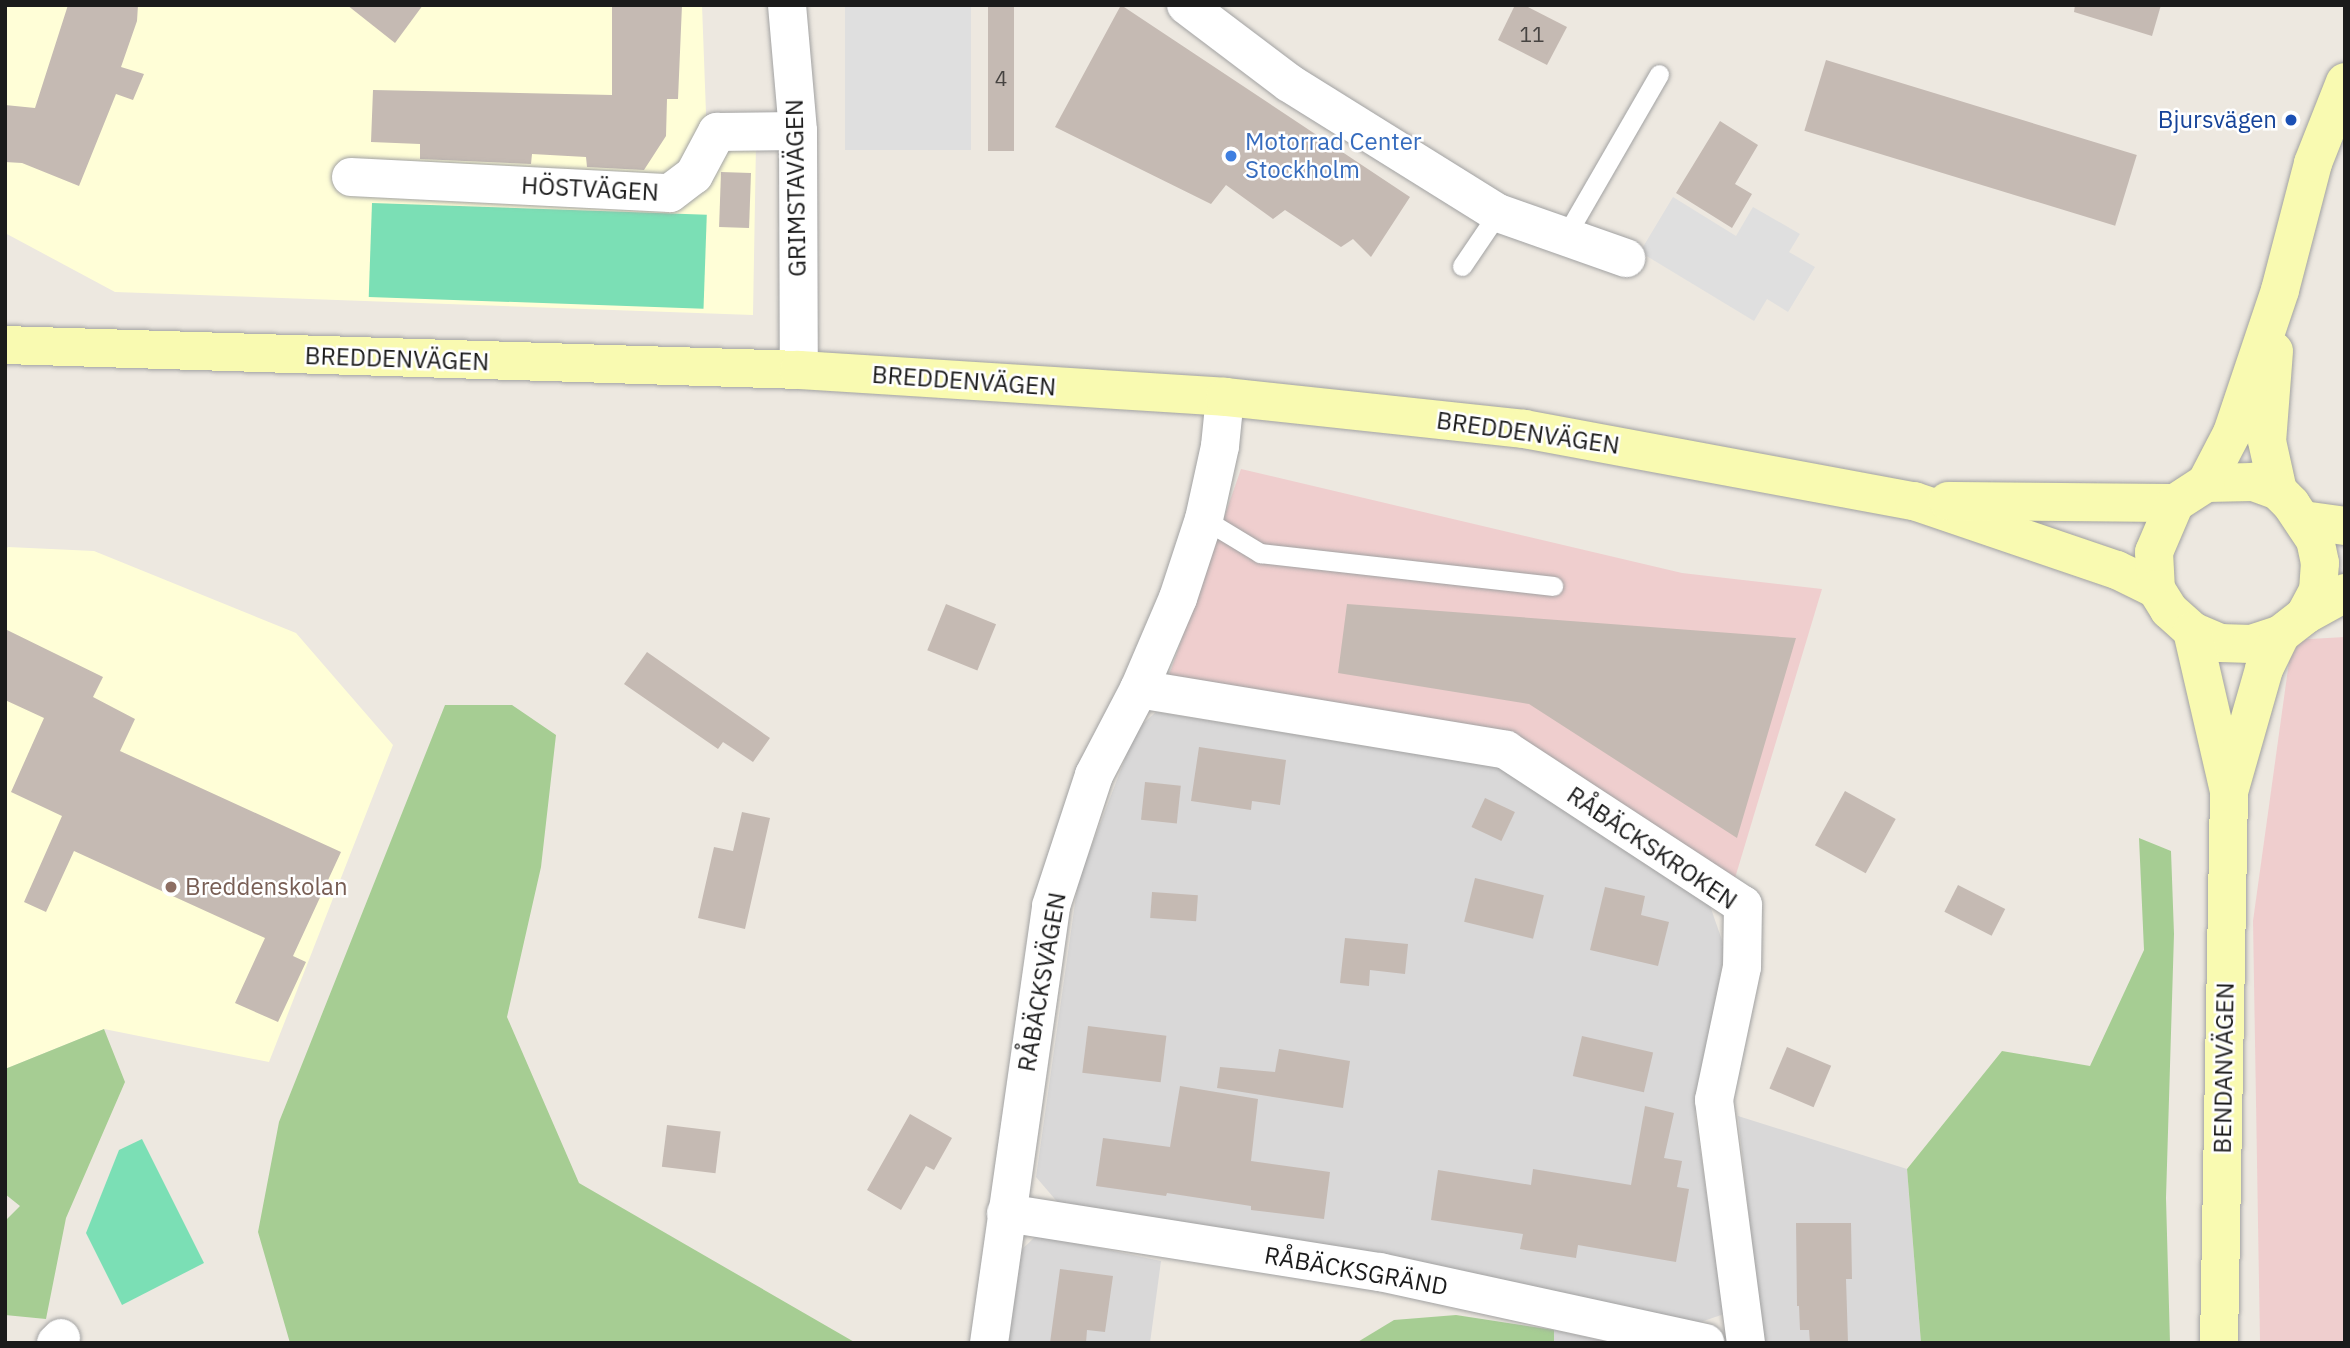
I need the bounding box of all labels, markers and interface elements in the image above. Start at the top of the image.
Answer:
house number: 11 [1519,21,1545,47]
house number: 4 [995,65,1007,91]
street label: GRIMSTAVÄGEN [780,99,812,277]
place label: Bjursvägen [2158,106,2277,134]
marker: Bjursvägen [2283,112,2299,128]
place label: Motorrad Center Stockholm [1245,128,1422,184]
marker: Motorrad Center Stockholm [1223,148,1239,164]
street label: HÖSTVÄGEN [520,171,660,207]
street label: BREDDENVÄGEN [304,341,490,377]
street label: BREDDENVÄGEN [871,360,1057,402]
street label: BREDDENVÄGEN [1435,406,1621,460]
street label: RÅBÄCKSKROKEN [1562,781,1742,915]
place label: Breddenskolan [185,873,348,901]
marker: Breddenskolan [163,879,179,895]
street label: RÅBÄCKSVÄGEN [1012,890,1072,1074]
street label: BENDANVÄGEN [2208,982,2240,1154]
street label: RÅBÄCKSGRÄND [1262,1241,1450,1301]

